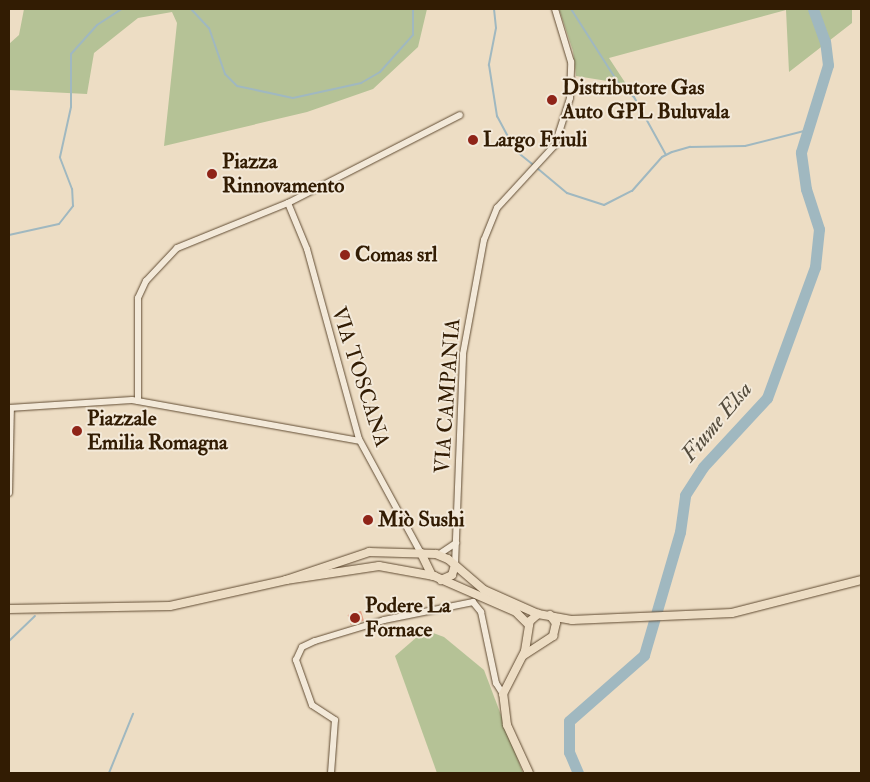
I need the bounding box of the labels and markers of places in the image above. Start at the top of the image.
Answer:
place label: Distributore Gas Auto GPL Buluvala [562,75,729,125]
marker: Distributore Gas Auto GPL Buluvala [546,94,558,106]
place label: Largo Friuli [483,127,587,153]
marker: Largo Friuli [467,134,479,146]
place label: Piazza Rinnovamento [222,149,344,199]
marker: Piazza Rinnovamento [206,168,218,180]
place label: Comas srl [355,242,437,268]
marker: Comas srl [339,249,351,261]
place label: Piazzale Emilia Romagna [87,406,228,456]
marker: Piazzale Emilia Romagna [71,425,83,437]
place label: Miò Sushi [378,507,465,533]
marker: Miò Sushi [362,514,374,526]
place label: Podere La Fornace [365,593,451,643]
marker: Podere La Fornace [349,612,361,624]

